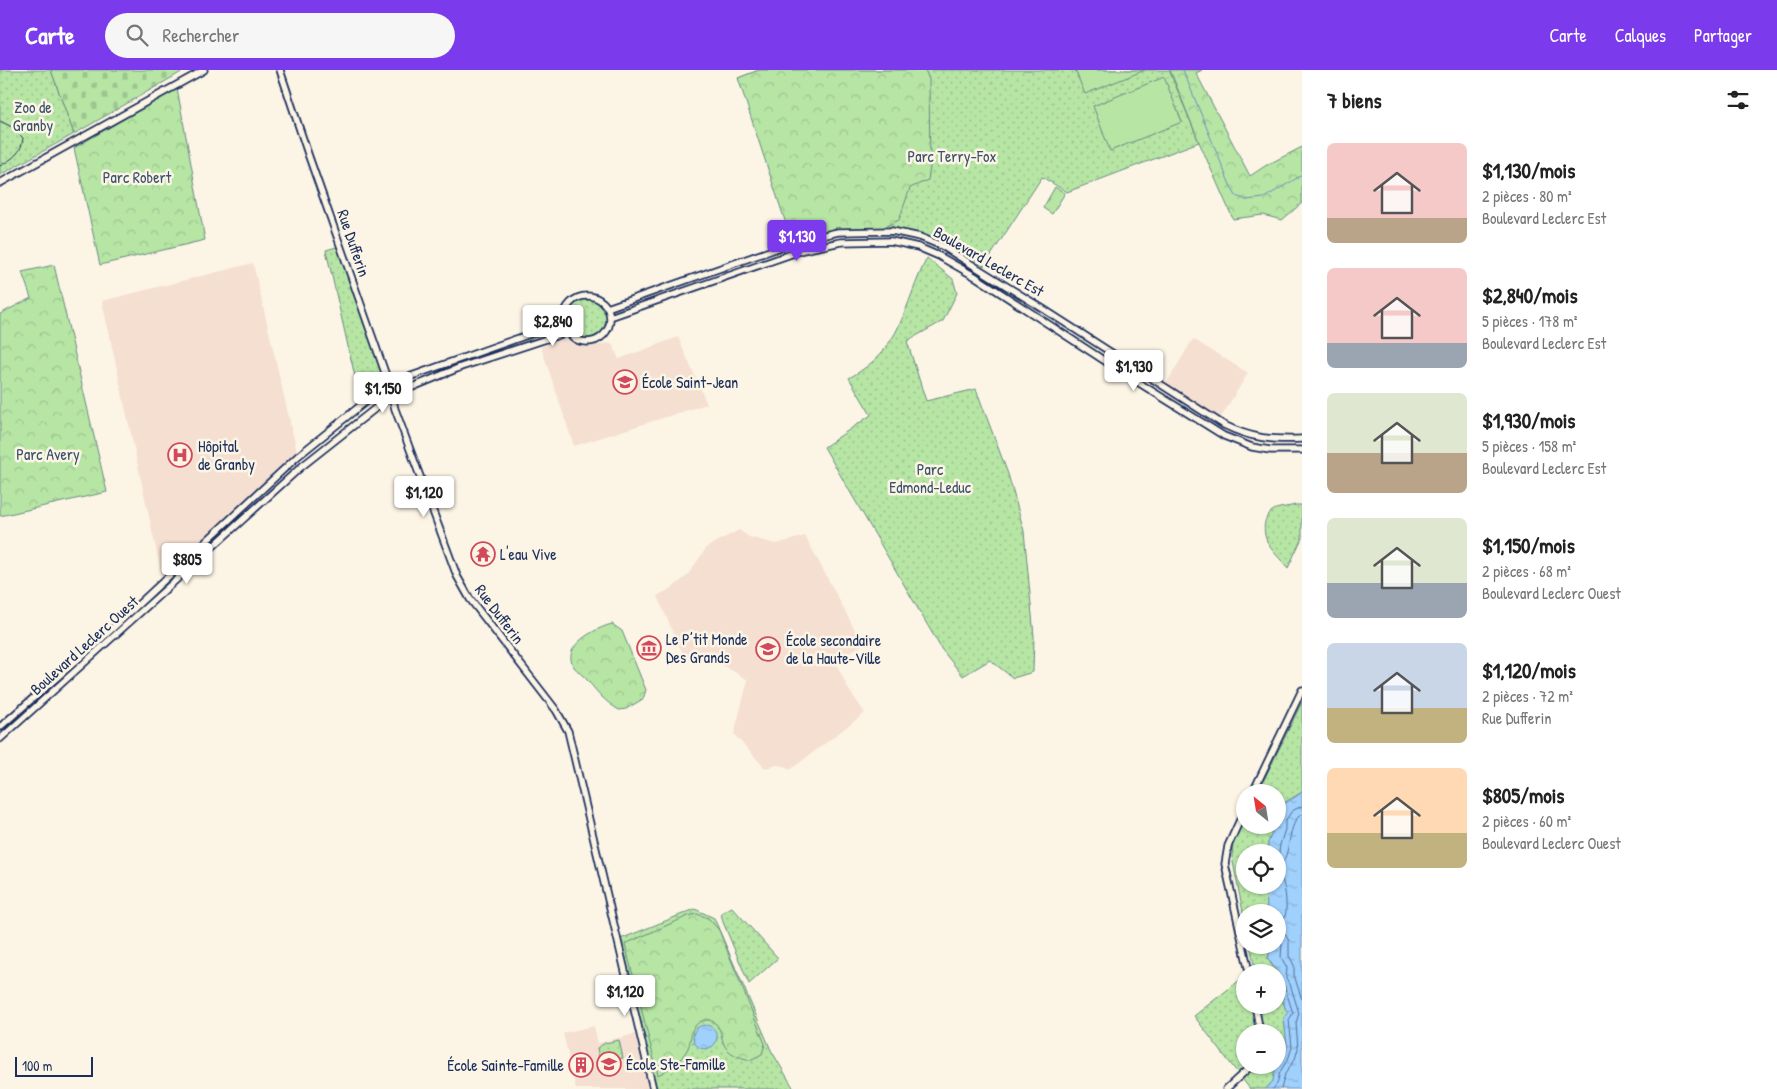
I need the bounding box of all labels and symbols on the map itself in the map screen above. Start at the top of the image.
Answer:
park label: Zoo de Granby [13,96,54,136]
park label: Parc Terry-Fox [907,145,997,167]
park label: Parc Robert [103,166,172,188]
street label: Rue Dufferin [332,207,376,279]
pin: $1,130 [756,220,838,262]
street label: Boulevard Leclerc Est [930,220,1049,302]
pin: $2,840 [512,304,594,347]
pin: $1,930 [1093,350,1175,392]
school or university icon: École Saint-Jean [612,369,638,395]
place label: École Saint-Jean [642,371,738,393]
pin: $1,150 [342,372,424,414]
place label: Hôpital de Granby [198,435,255,475]
hospital icon: Hôpital de Granby [167,442,193,468]
park label: Parc Avery [16,443,80,465]
park label: Parc Edmond-Leduc [889,458,972,498]
pin: $1,120 [383,476,465,518]
temple icon: L'eau Vive [470,541,496,567]
pin: $805 [157,542,217,585]
place label: L'eau Vive [500,543,557,565]
street label: Rue Dufferin [470,580,530,648]
street label: Boulevard Leclerc Ouest [25,590,143,700]
place label: Le P’tit Monde Des Grands [666,628,748,668]
place label: École secondaire de la Haute-Ville [786,629,882,669]
museum icon: Le P’tit Monde Des Grands [636,635,662,661]
school or university icon: École secondaire de la Haute-Ville [755,636,781,662]
north arrow [1236,784,1286,834]
pin: $1,120 [584,974,666,1017]
school or university icon: École Ste-Famille [596,1051,622,1077]
building icon: École Sainte-Famille [568,1052,594,1078]
place label: École Ste-Famille [626,1053,726,1075]
scale bar [15,1054,92,1077]
place label: École Sainte-Famille [447,1054,565,1076]

